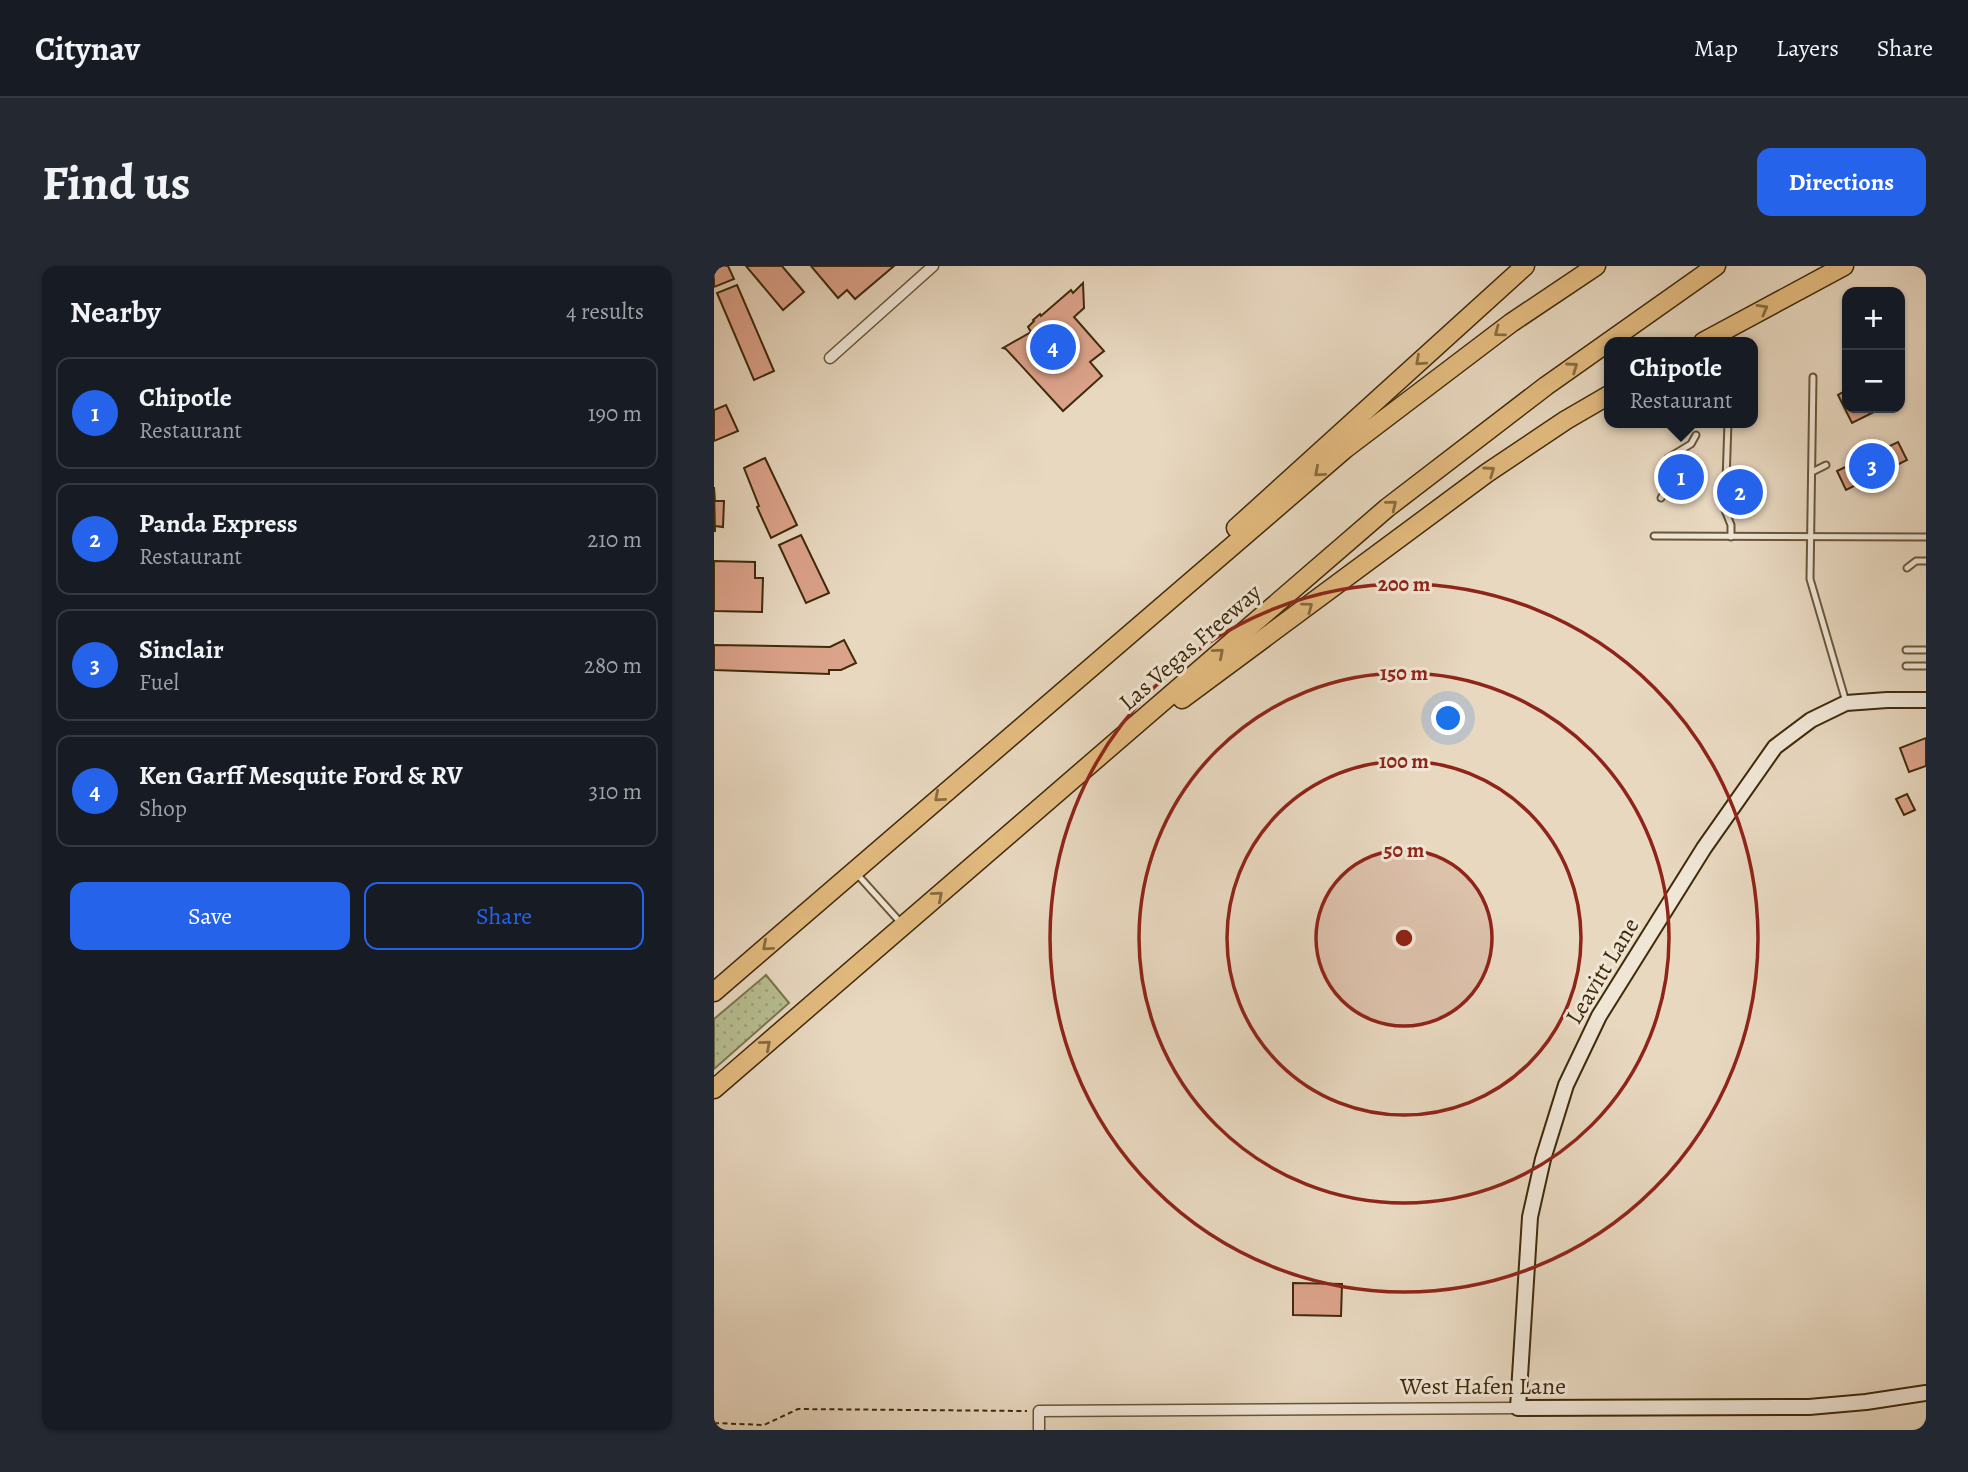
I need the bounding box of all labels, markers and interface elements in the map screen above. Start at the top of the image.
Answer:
text: Citynav [35,26,140,71]
text: Map [1694,32,1738,64]
text: Layers [1776,32,1839,64]
text: Share [1877,32,1933,64]
button: Directions [1757,148,1926,216]
text: Find us [42,149,190,216]
map controls [1842,287,1905,413]
button: + [1842,287,1905,350]
text: Nearby [70,292,161,332]
text: 4 results [566,296,644,327]
one-way arrow [1756,304,1768,318]
pin: 4 [1030,321,1076,373]
one-way arrow [1494,324,1507,336]
popup [1604,337,1758,428]
text: Chipotle [1629,350,1722,385]
button: − [1842,350,1905,413]
one-way arrow [1415,353,1428,365]
one-way arrow [1565,363,1578,375]
text: Chipotle [139,380,232,415]
text: Restaurant [1629,385,1733,416]
text: 1 [91,398,99,429]
text: 190 m [588,398,642,429]
text: Restaurant [139,415,242,446]
pin: 3 [1849,440,1895,492]
pin: 1 [1658,451,1704,503]
one-way arrow [1315,464,1328,476]
pin: 2 [1717,466,1763,518]
one-way arrow [1482,467,1495,479]
one-way arrow [1383,501,1396,513]
text: Panda Express [139,506,298,541]
text: 2 [89,524,101,555]
text: 210 m [587,524,642,555]
text: Restaurant [139,541,242,572]
text: 200 m [1378,570,1431,598]
street label: Las Vegas Freeway [1112,576,1268,718]
one-way arrow [1300,603,1313,616]
text: Sinclair [139,632,224,667]
one-way arrow [1211,649,1224,661]
text: 3 [90,650,100,681]
text: 280 m [584,650,642,681]
text: 150 m [1380,659,1429,687]
text: Fuel [139,667,179,698]
your location [1431,701,1465,735]
text: 100 m [1379,747,1429,775]
text: Ken Garff Mesquite Ford & RV [139,758,463,793]
text: 4 [90,776,100,807]
text: 310 m [589,776,642,807]
one-way arrow [934,789,947,801]
text: Shop [139,793,187,824]
text: 50 m [1384,836,1425,864]
button: Save [70,882,350,950]
button: Share [364,882,644,950]
one-way arrow [930,892,943,904]
street label: Leavitt Lane [1558,912,1646,1030]
centre of rings [1392,926,1416,950]
one-way arrow [762,938,775,950]
one-way arrow [757,1041,770,1053]
street label: West Hafen Lane [1399,1370,1566,1402]

